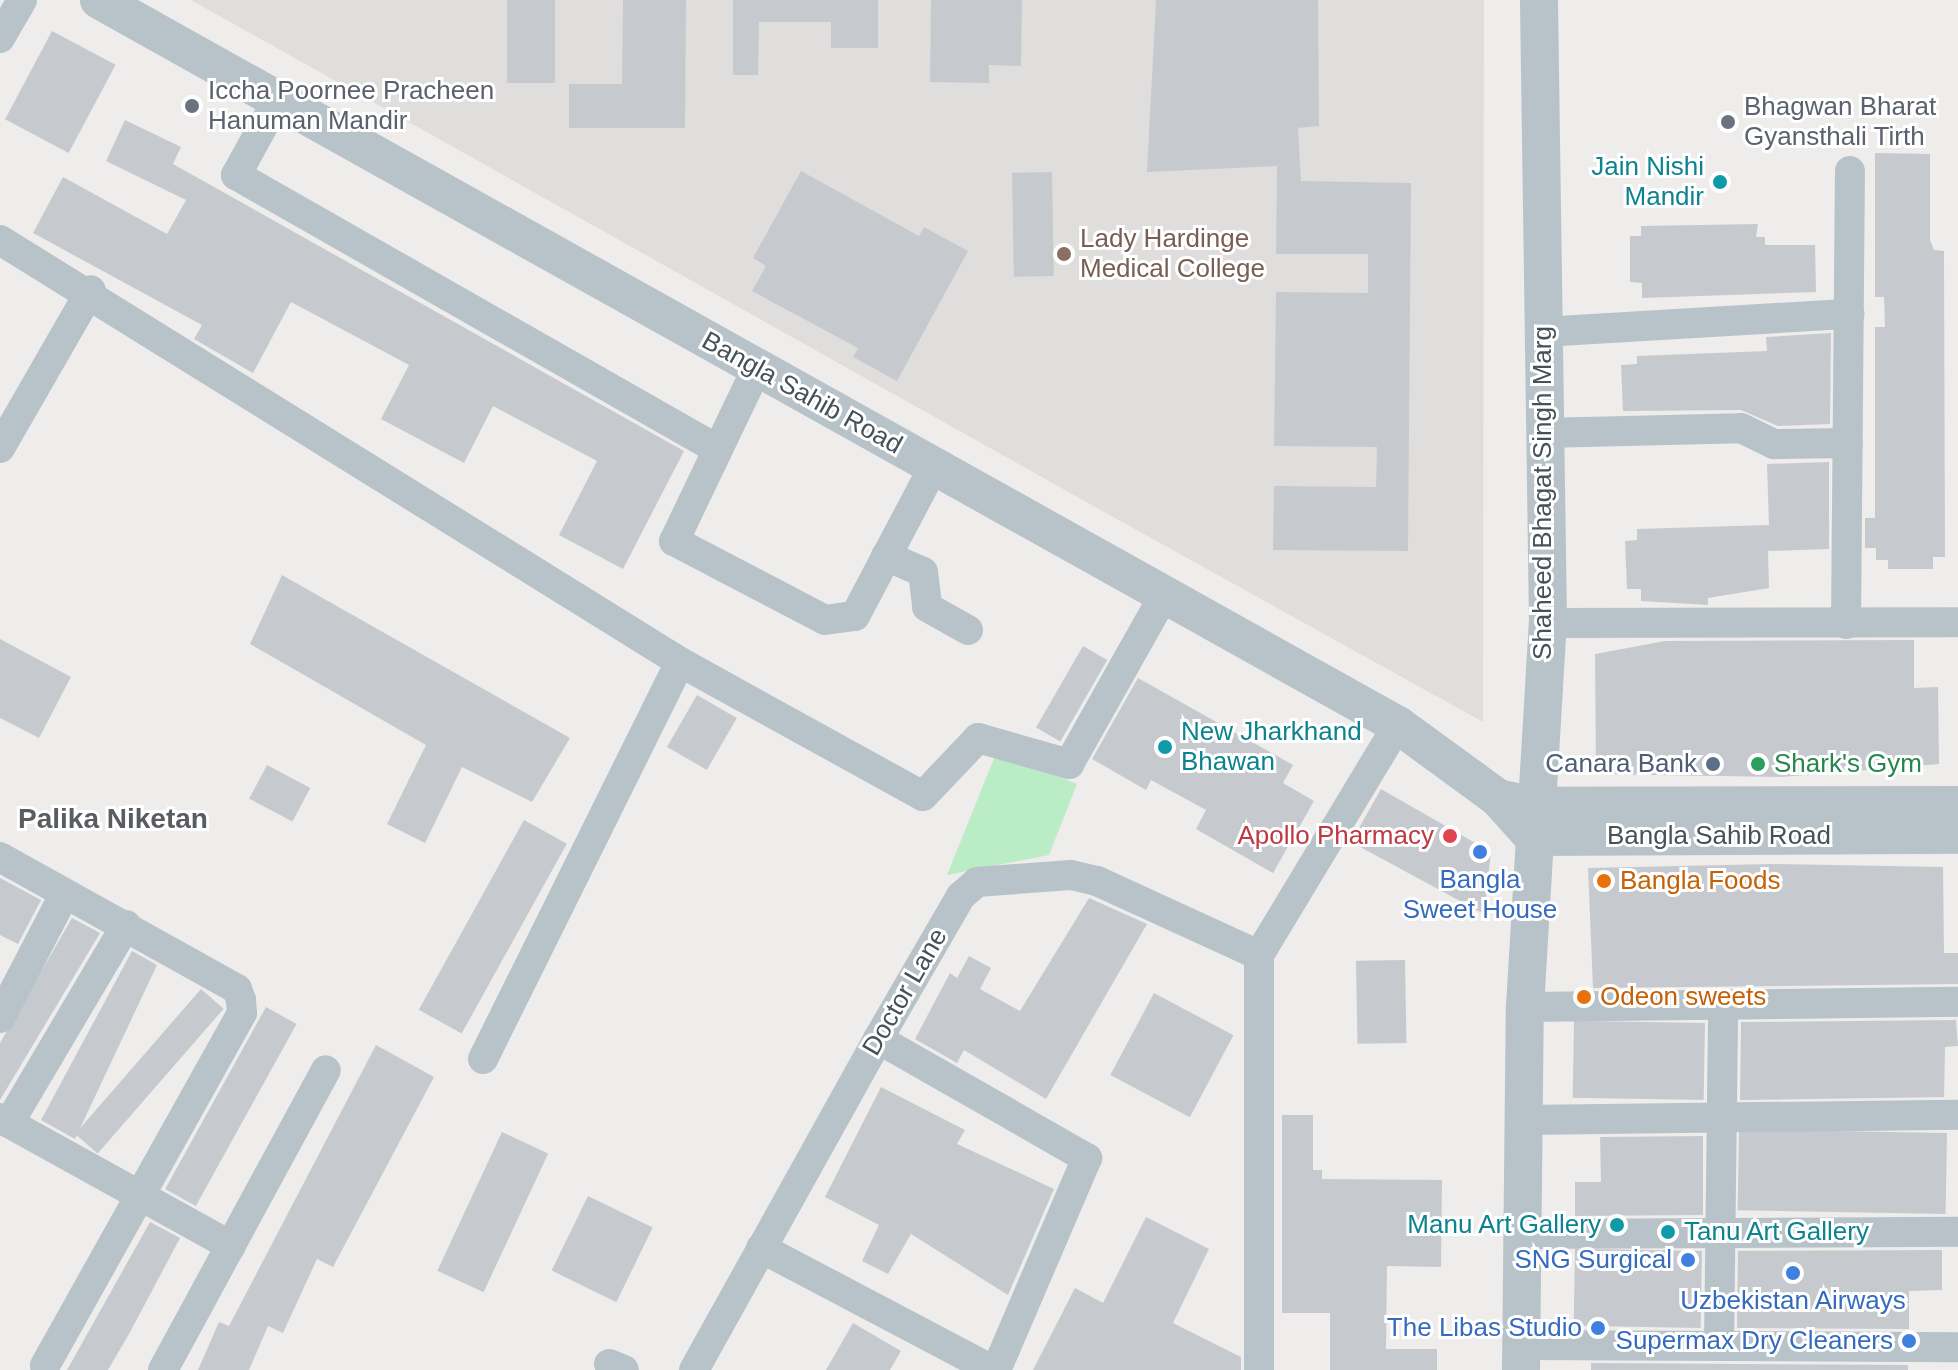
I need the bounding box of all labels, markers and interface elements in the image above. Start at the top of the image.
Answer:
place label: Iccha Poornee Pracheen Hanuman Mandir [208,75,494,136]
place label: Bhagwan Bharat Gyansthali Tirth [1744,91,1936,152]
marker: Iccha Poornee Pracheen Hanuman Mandir [183,97,201,115]
marker: Bhagwan Bharat Gyansthali Tirth [1719,113,1737,131]
place label: Jain Nishi Mandir [1591,151,1704,212]
marker: Jain Nishi Mandir [1711,173,1729,191]
place label: Lady Hardinge Medical College [1080,223,1265,284]
marker: Lady Hardinge Medical College [1055,245,1073,263]
street label: Bangla Sahib Road [696,325,908,461]
street label: Shaheed Bhagat Singh Marg [1527,326,1559,660]
place label: New Jharkhand Bhawan [1181,716,1362,778]
marker: New Jharkhand Bhawan [1156,738,1174,756]
place label: Canara Bank [1545,748,1697,780]
place label: Shark's Gym [1774,748,1922,780]
marker: Canara Bank [1704,755,1722,773]
marker: Shark's Gym [1749,755,1767,773]
district label: Palika Niketan [18,802,208,836]
place label: Apollo Pharmacy [1237,820,1434,852]
street label: Bangla Sahib Road [1607,820,1831,852]
marker: Apollo Pharmacy [1441,827,1459,845]
marker: Bangla Sweet House [1471,843,1489,861]
place label: Bangla Sweet House [1403,864,1557,926]
place label: Bangla Foods [1620,865,1780,897]
marker: Bangla Foods [1595,872,1613,890]
street label: Doctor Lane [856,923,954,1061]
place label: Odeon sweets [1600,981,1766,1013]
marker: Odeon sweets [1575,988,1593,1006]
place label: Manu Art Gallery [1406,1209,1601,1241]
marker: Manu Art Gallery [1608,1216,1626,1234]
place label: Tanu Art Gallery [1684,1216,1870,1248]
marker: Tanu Art Gallery [1659,1223,1677,1241]
place label: SNG Surgical [1515,1244,1672,1276]
marker: SNG Surgical [1679,1251,1697,1269]
marker: Uzbekistan Airways [1784,1264,1802,1282]
place label: Uzbekistan Airways [1680,1285,1906,1317]
place label: The Libas Studio [1387,1312,1582,1344]
marker: The Libas Studio [1589,1319,1607,1337]
place label: Supermax Dry Cleaners [1616,1325,1893,1357]
marker: Supermax Dry Cleaners [1900,1332,1918,1350]

